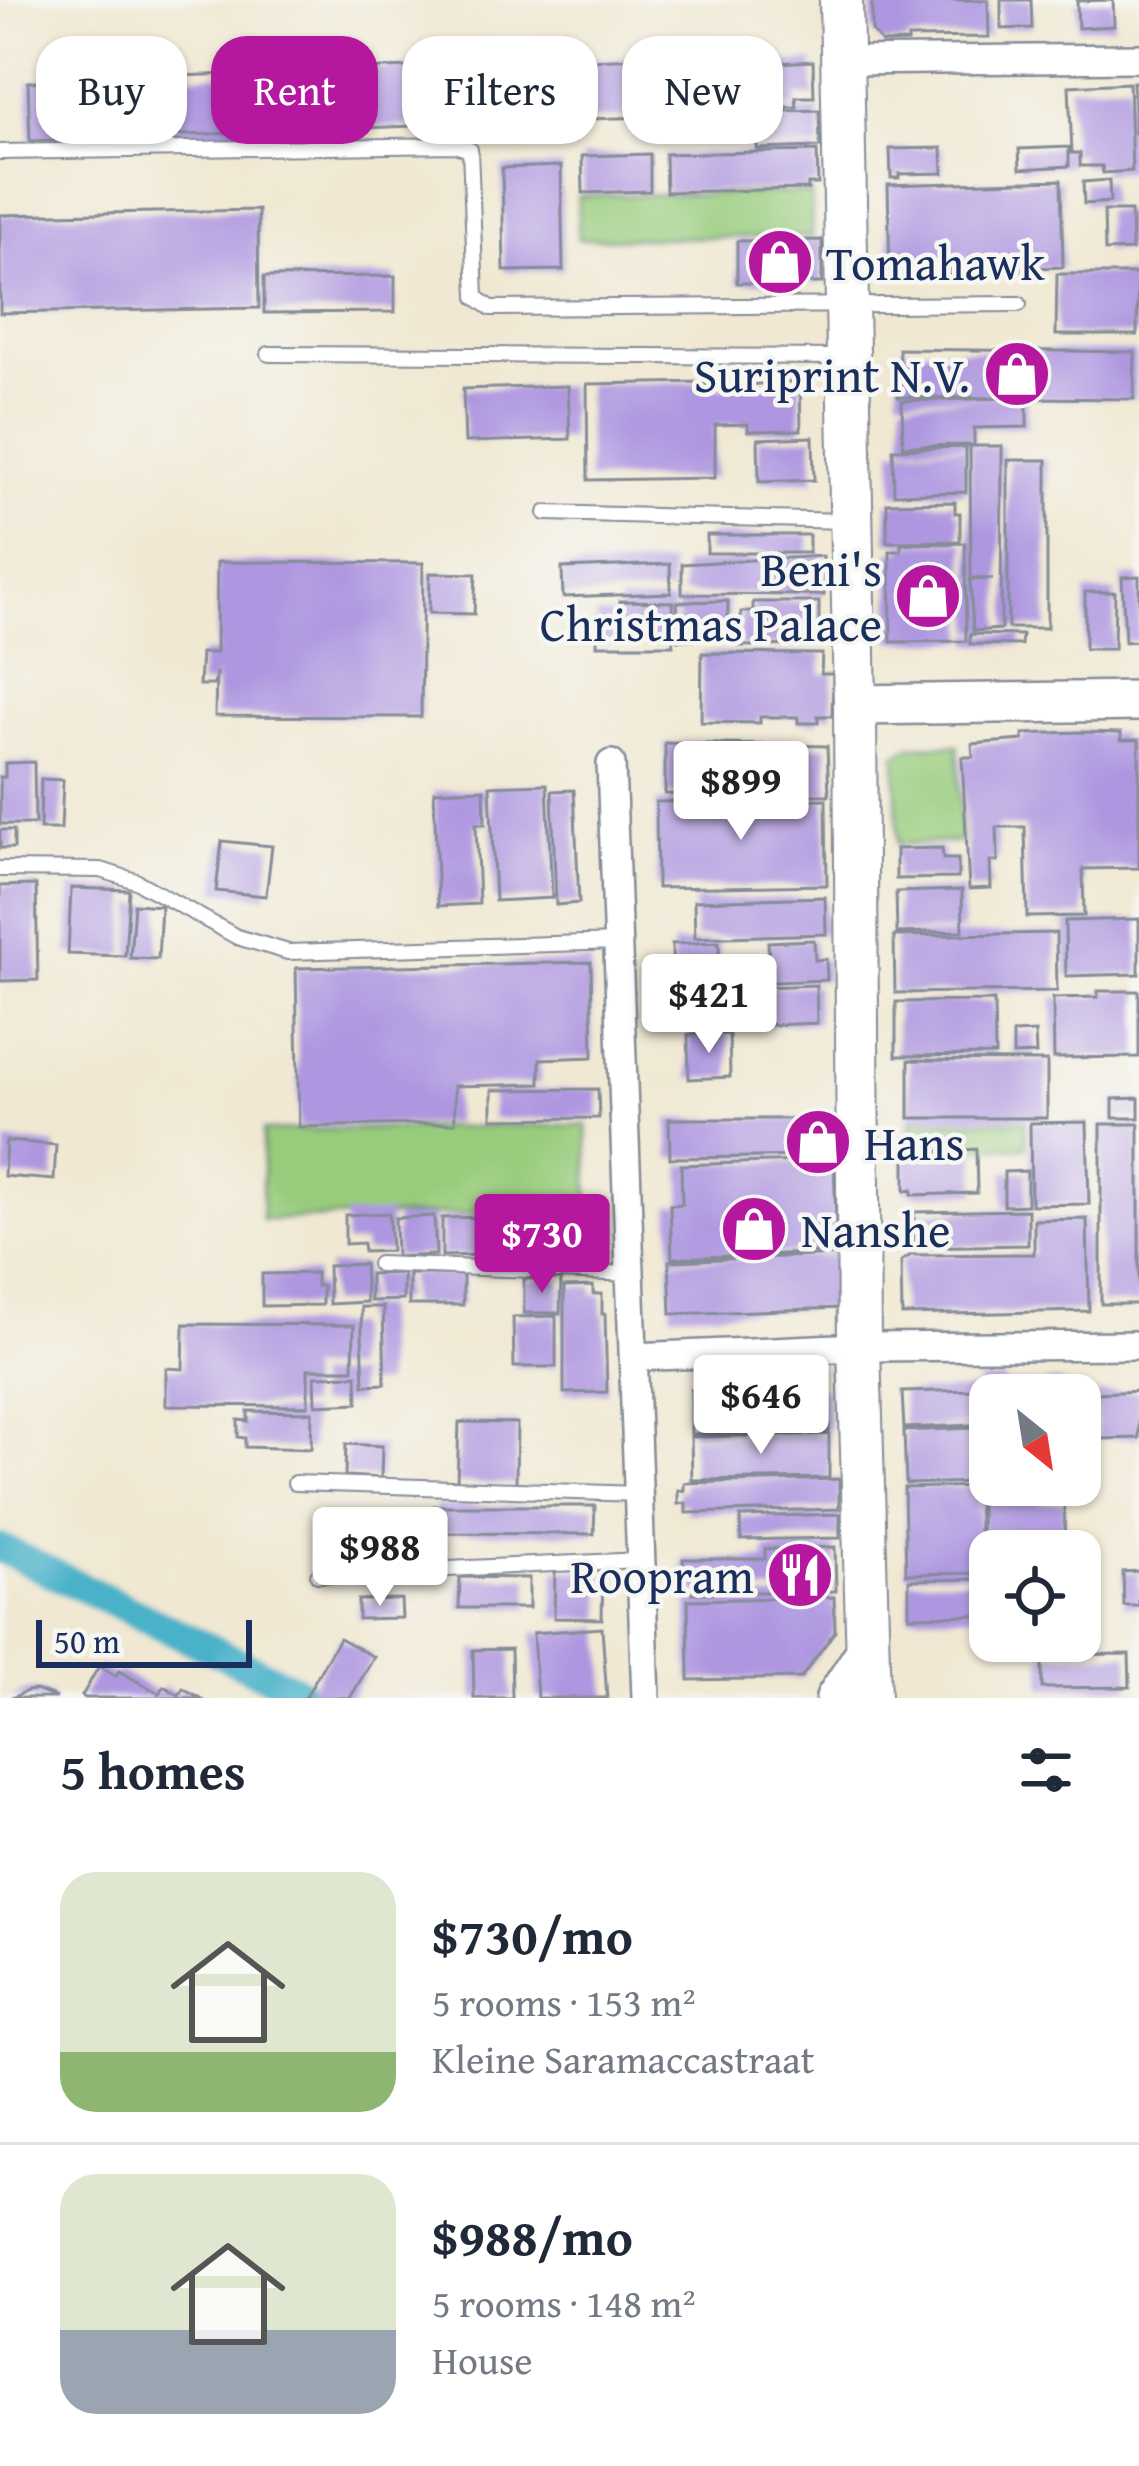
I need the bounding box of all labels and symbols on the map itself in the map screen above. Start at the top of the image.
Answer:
shop icon: Tomahawk [745,227,815,297]
place label: Tomahawk [826,227,1045,298]
place label: Suriprint N.V. [694,339,970,410]
shop icon: Suriprint N.V. [982,339,1052,409]
place label: Beni's Christmas Palace [540,533,882,659]
shop icon: Beni's Christmas Palace [893,561,963,631]
pin: $899 [670,741,812,843]
pin: $421 [638,954,780,1056]
shop icon: Hans [783,1107,853,1177]
place label: Hans [864,1107,965,1178]
pin: $730 [471,1194,613,1296]
shop icon: Nanshe [719,1194,789,1264]
place label: Nanshe [801,1194,951,1265]
pin: $646 [690,1355,832,1457]
north arrow [969,1374,1101,1506]
pin: $988 [309,1507,451,1609]
place label: Roopram [570,1540,754,1611]
restaurant icon: Roopram [765,1540,835,1610]
scale bar [36,1614,252,1667]

